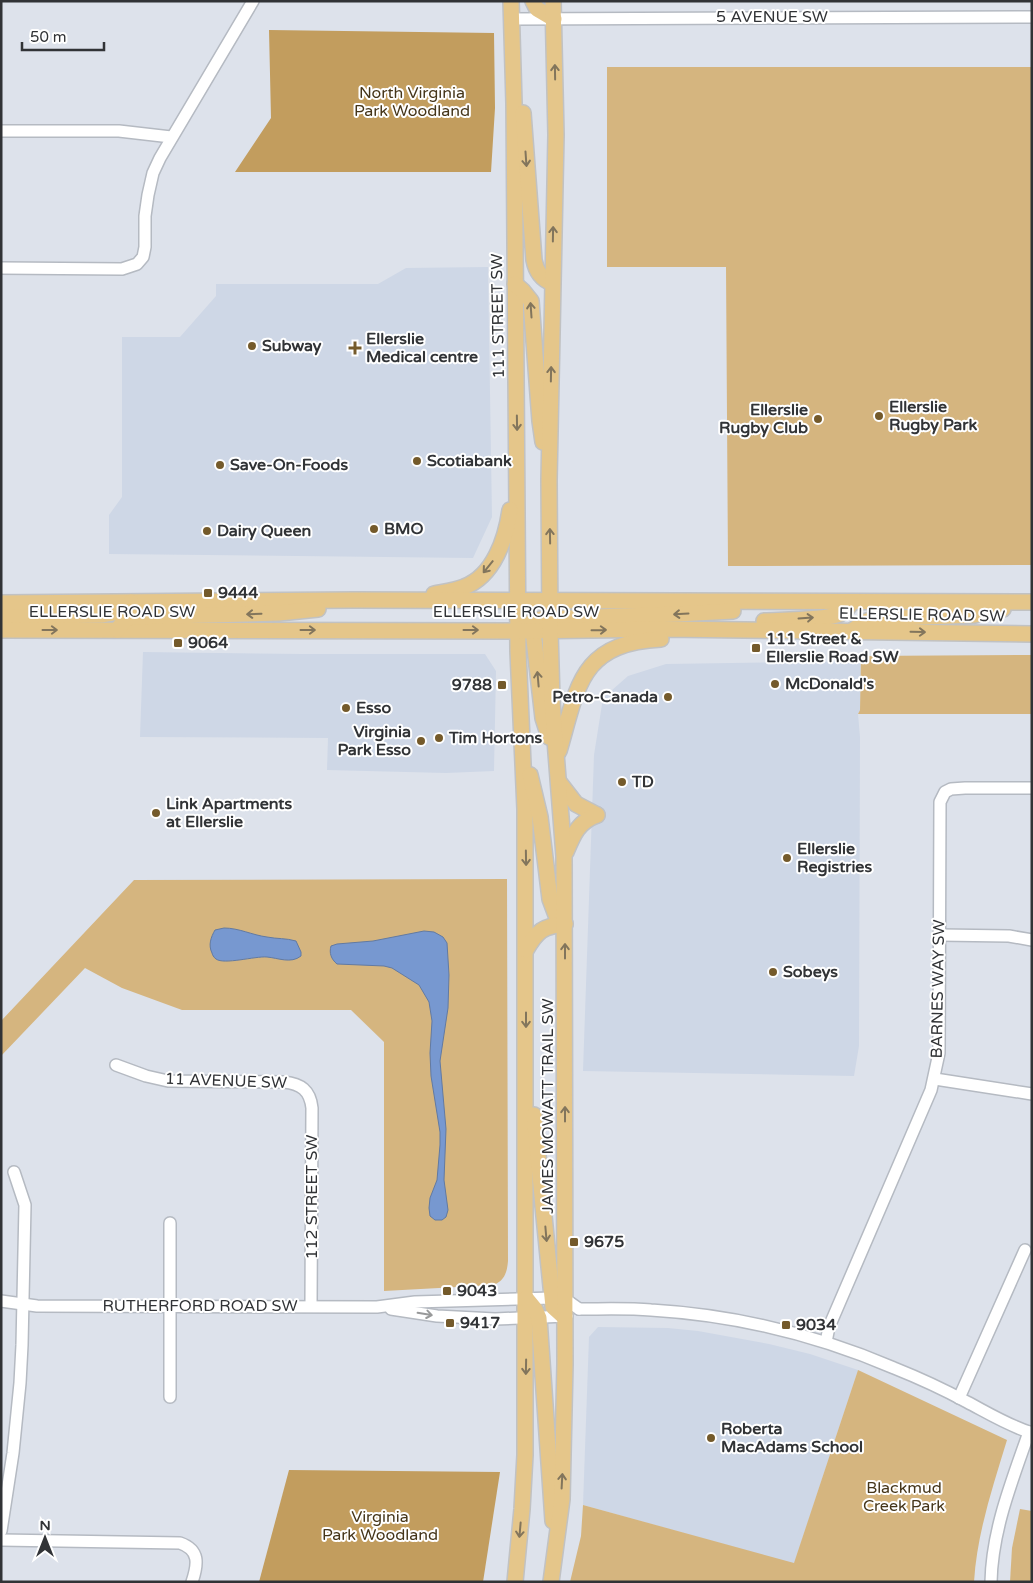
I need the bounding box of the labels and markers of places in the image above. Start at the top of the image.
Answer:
place label: Ellerslie Medical centre [366,329,478,367]
place label: Subway [262,336,322,356]
marker: Subway [246,340,258,352]
marker: Ellerslie Medical centre [348,341,362,355]
place label: Ellerslie Rugby Park [889,397,977,435]
place label: Ellerslie Rugby Club [719,400,808,438]
marker: Ellerslie Rugby Park [873,410,885,422]
marker: Ellerslie Rugby Club [812,413,824,425]
place label: Scotiabank [427,451,512,471]
place label: Save-On-Foods [230,455,348,475]
marker: Scotiabank [411,455,423,467]
marker: Save-On-Foods [214,459,226,471]
place label: BMO [384,519,424,539]
place label: Dairy Queen [217,521,311,541]
marker: BMO [368,523,380,535]
marker: Dairy Queen [201,525,213,537]
place label: 9444 [218,583,258,603]
marker: 9444 [202,587,214,599]
place label: 111 Street & Ellerslie Road SW [766,629,899,667]
place label: 9064 [188,633,228,653]
marker: 9064 [172,637,184,649]
marker: 111 Street & Ellerslie Road SW [750,642,762,654]
place label: McDonald's [785,674,875,694]
place label: 9788 [452,675,492,695]
marker: McDonald's [769,678,781,690]
marker: 9788 [496,679,508,691]
place label: Petro-Canada [552,687,658,707]
marker: Petro-Canada [662,691,674,703]
place label: Esso [356,698,391,718]
marker: Esso [340,702,352,714]
place label: Virginia Park Esso [337,722,411,760]
place label: Tim Hortons [448,728,543,748]
marker: Tim Hortons [433,732,445,744]
marker: Virginia Park Esso [415,735,427,747]
place label: TD [631,772,654,792]
marker: TD [616,776,628,788]
place label: Link Apartments at Ellerslie [166,794,292,832]
marker: Link Apartments at Ellerslie [150,807,162,819]
place label: Ellerslie Registries [797,839,872,877]
marker: Ellerslie Registries [781,852,793,864]
place label: Sobeys [783,962,838,982]
marker: Sobeys [767,966,779,978]
place label: 9675 [584,1232,624,1252]
marker: 9675 [568,1236,580,1248]
place label: 9043 [457,1281,497,1301]
marker: 9043 [441,1285,453,1297]
place label: 9417 [460,1313,500,1333]
place label: 9034 [796,1315,836,1335]
marker: 9417 [444,1317,456,1329]
marker: 9034 [780,1319,792,1331]
place label: Roberta MacAdams School [721,1419,863,1457]
marker: Roberta MacAdams School [705,1432,717,1444]

